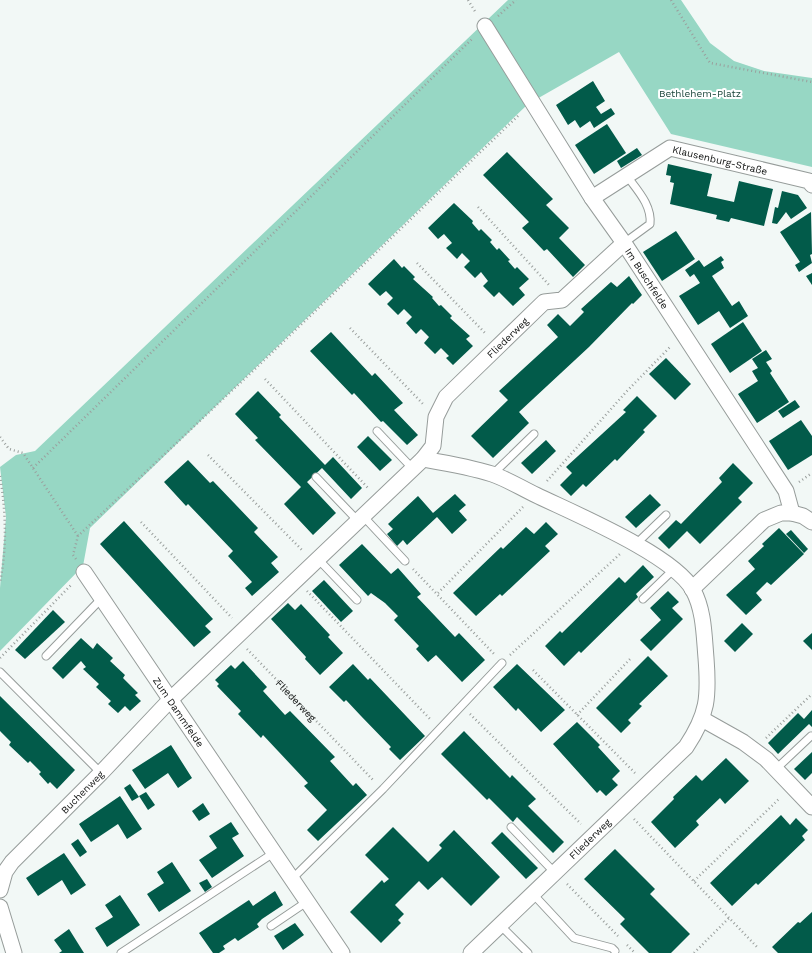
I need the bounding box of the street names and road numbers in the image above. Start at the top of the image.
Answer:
street label: Klausenburg-Straße [671,143,769,177]
street label: Im Buschfelde [623,246,671,311]
street label: Fliederweg [484,315,531,360]
street label: Zum Dammfelde [151,675,206,749]
street label: Fliederweg [274,677,319,724]
street label: Buchenweg [58,768,106,816]
street label: Fliederweg [567,816,613,861]

